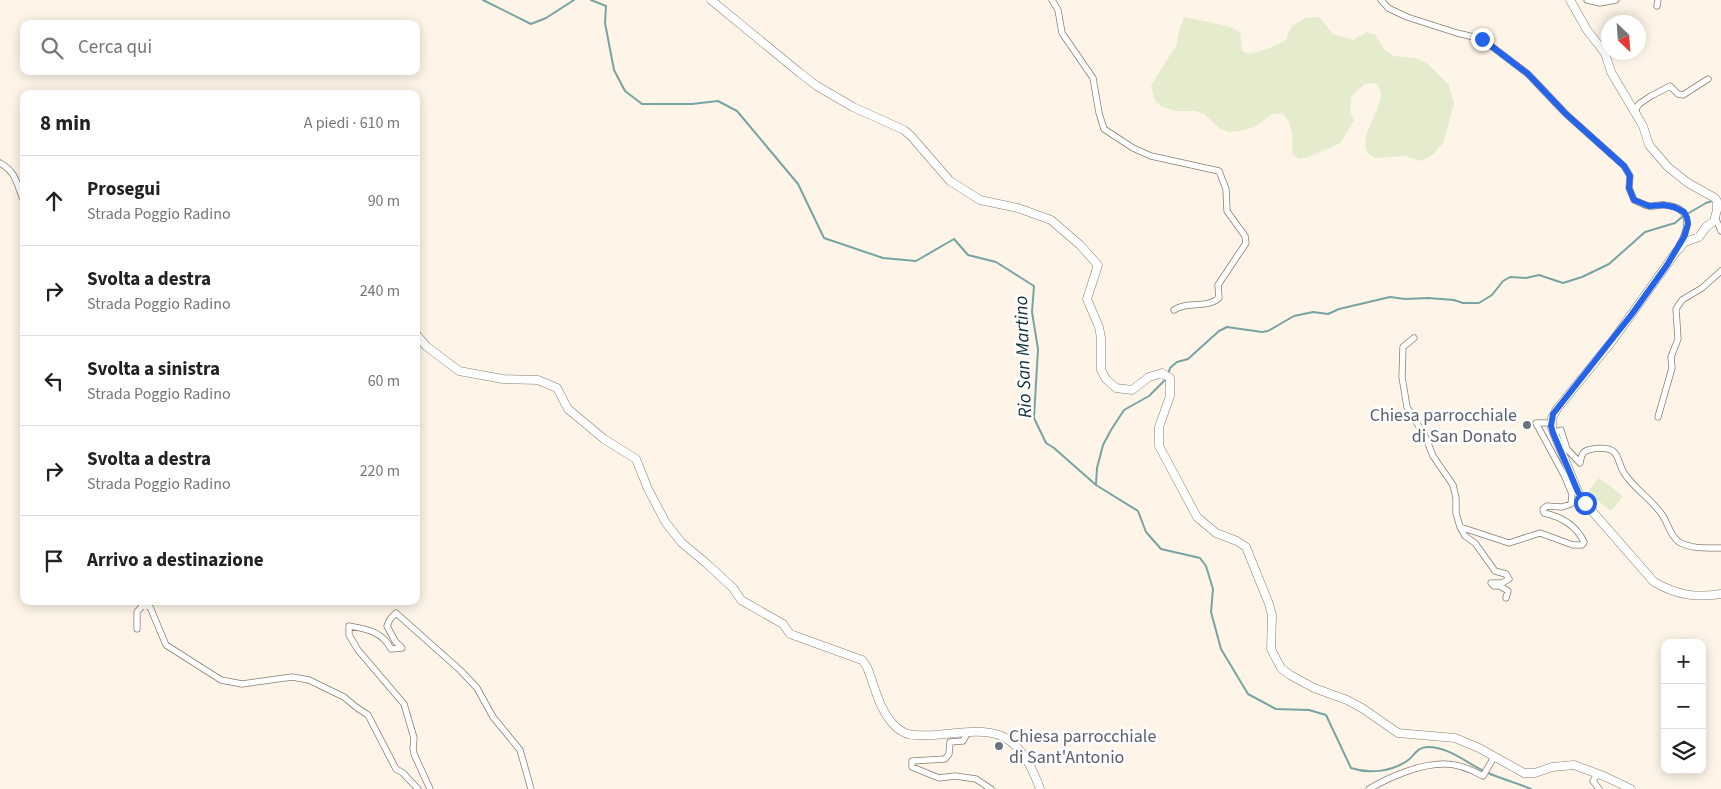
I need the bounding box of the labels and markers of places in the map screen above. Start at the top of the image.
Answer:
place label: Chiesa parrocchiale di San Donato [1370,403,1517,449]
marker: Chiesa parrocchiale di San Donato [1521,419,1533,431]
place label: Chiesa parrocchiale di Sant'Antonio [1009,724,1156,770]
marker: Chiesa parrocchiale di Sant'Antonio [993,740,1005,752]

